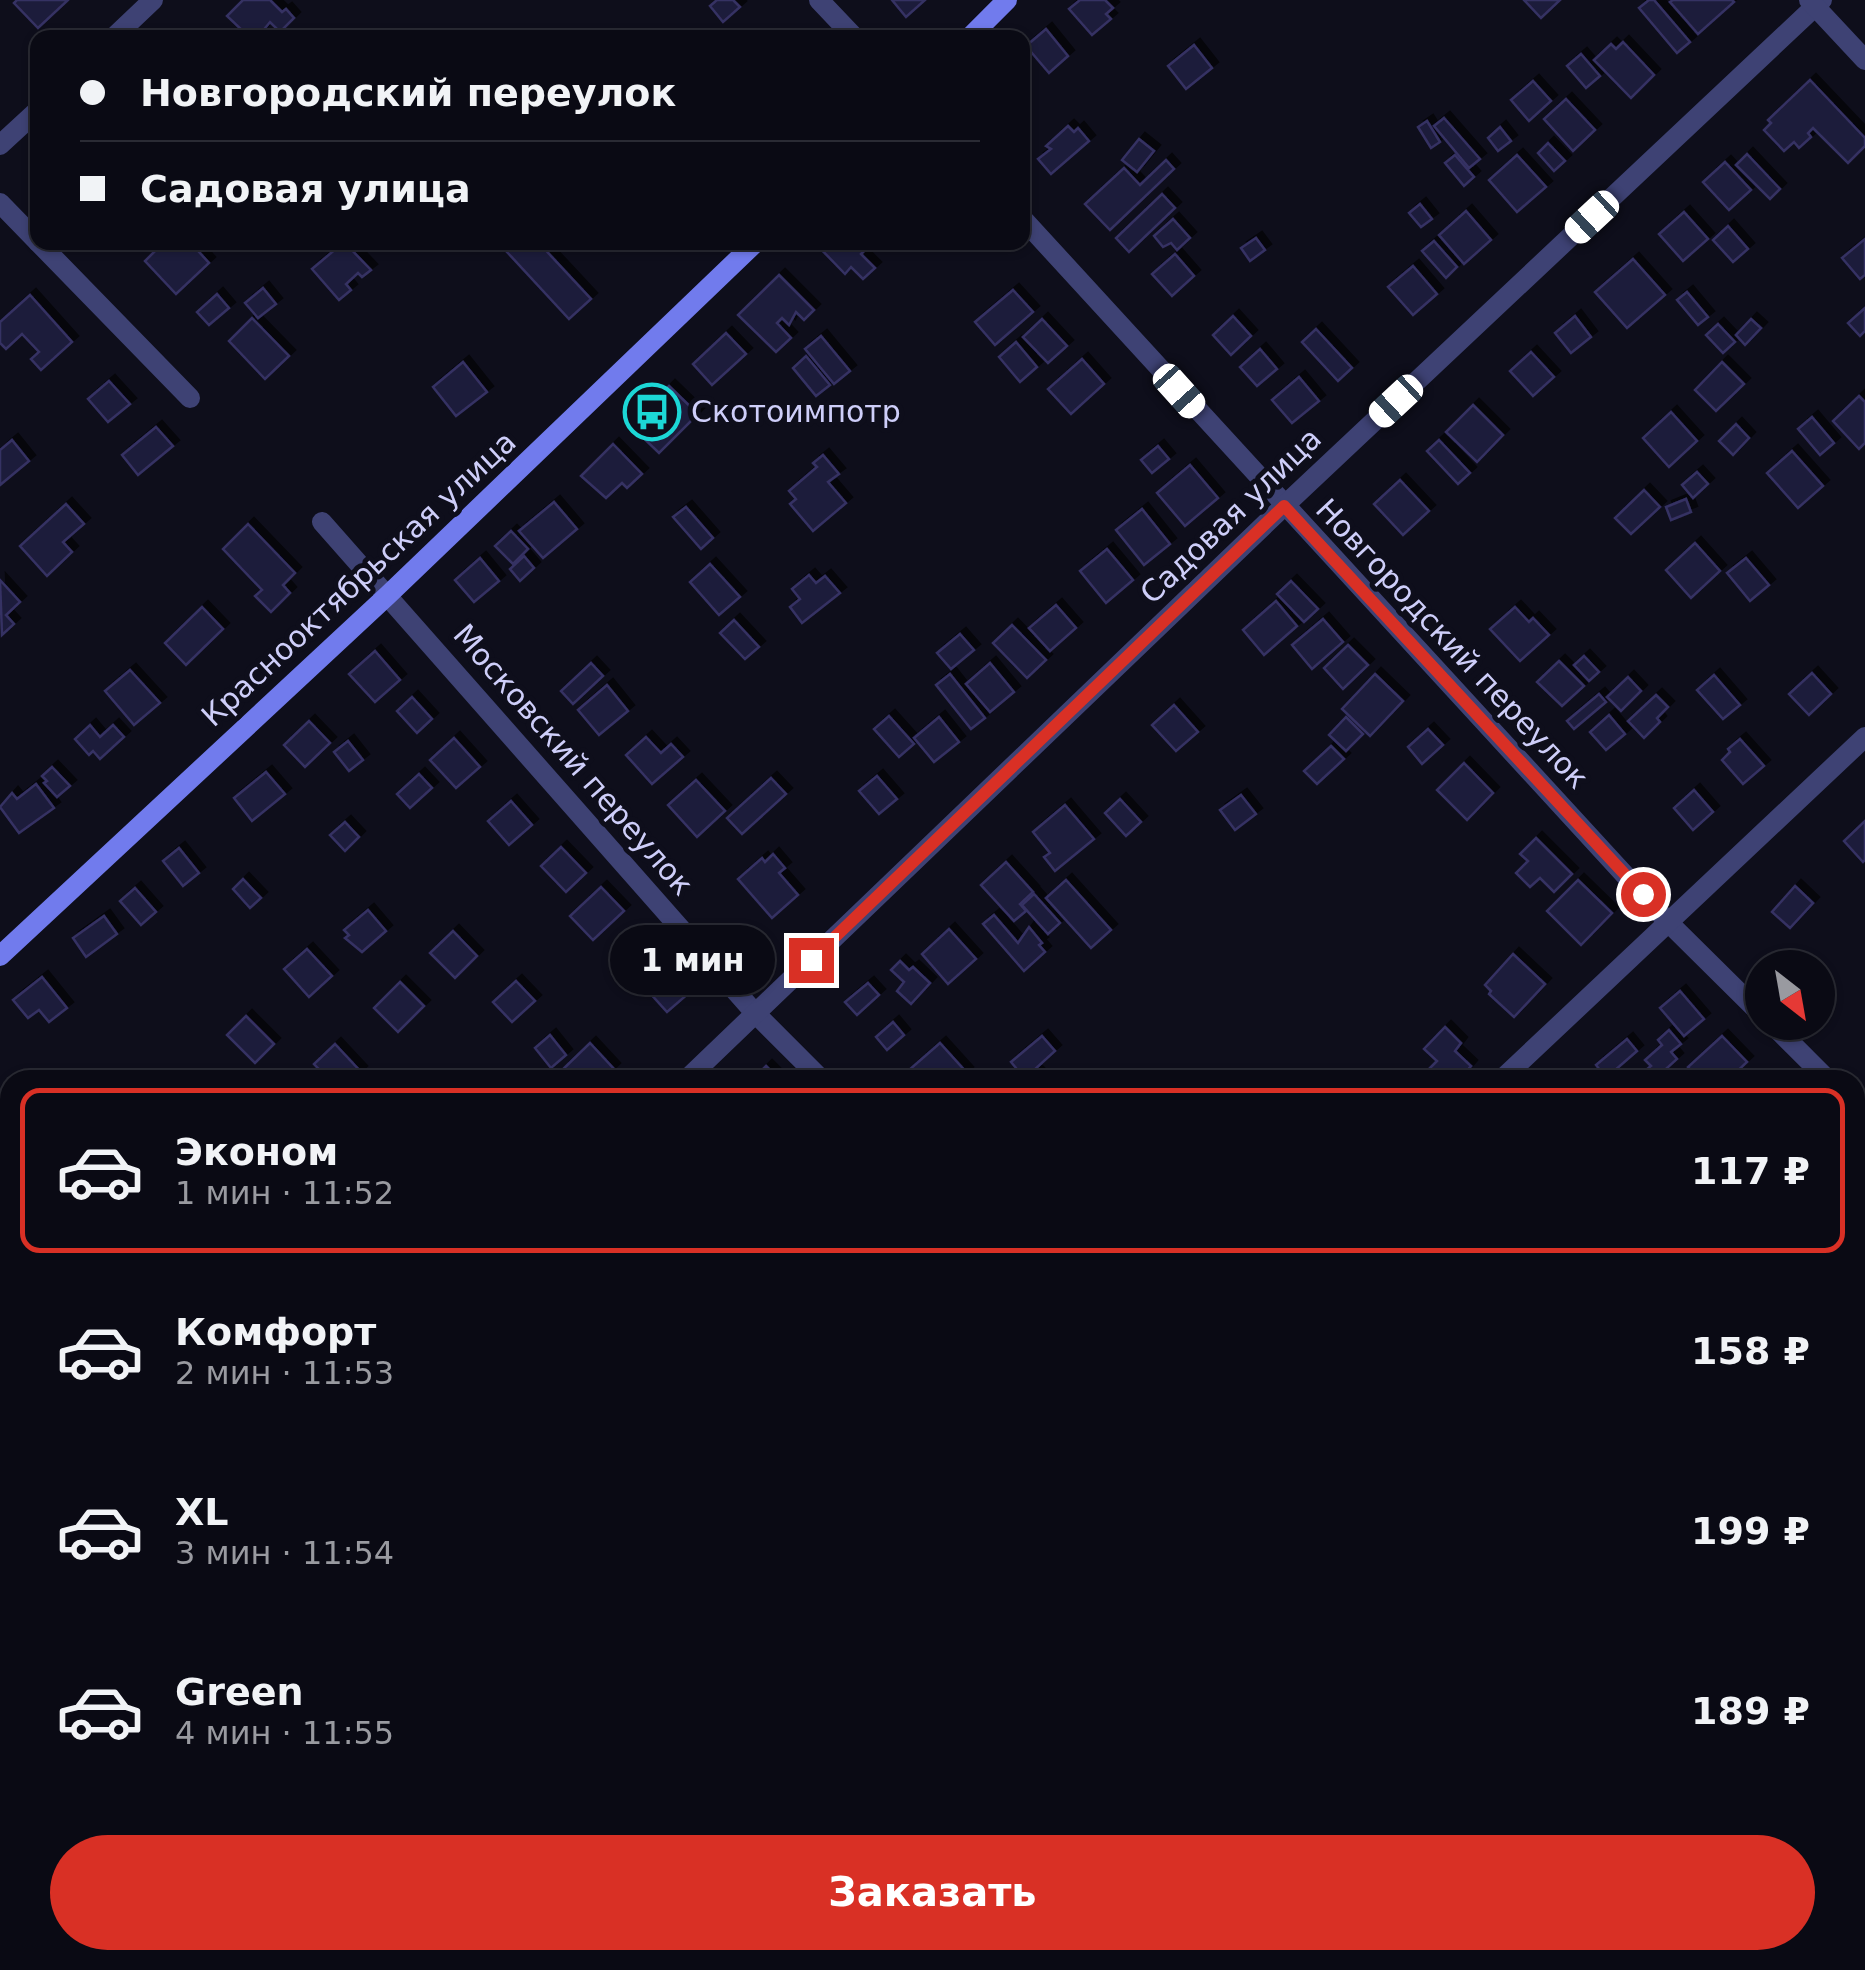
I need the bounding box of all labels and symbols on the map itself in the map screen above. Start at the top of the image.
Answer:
car [1560,186,1624,248]
car [1148,359,1210,423]
car [1364,370,1428,432]
bus stop icon: Скотоимпотр [622,382,682,442]
place label: Скотоимпотр [691,394,901,429]
street label: Садовая улица [1133,421,1328,611]
street label: Краснооктябрьская улица [195,424,523,733]
street label: Новгородский переулок [1309,492,1596,796]
street label: Московский переулок [446,617,700,902]
route start [1621,872,1666,917]
callout: 1 мин [611,925,776,995]
route end [789,938,834,983]
north arrow [1745,950,1835,1040]

